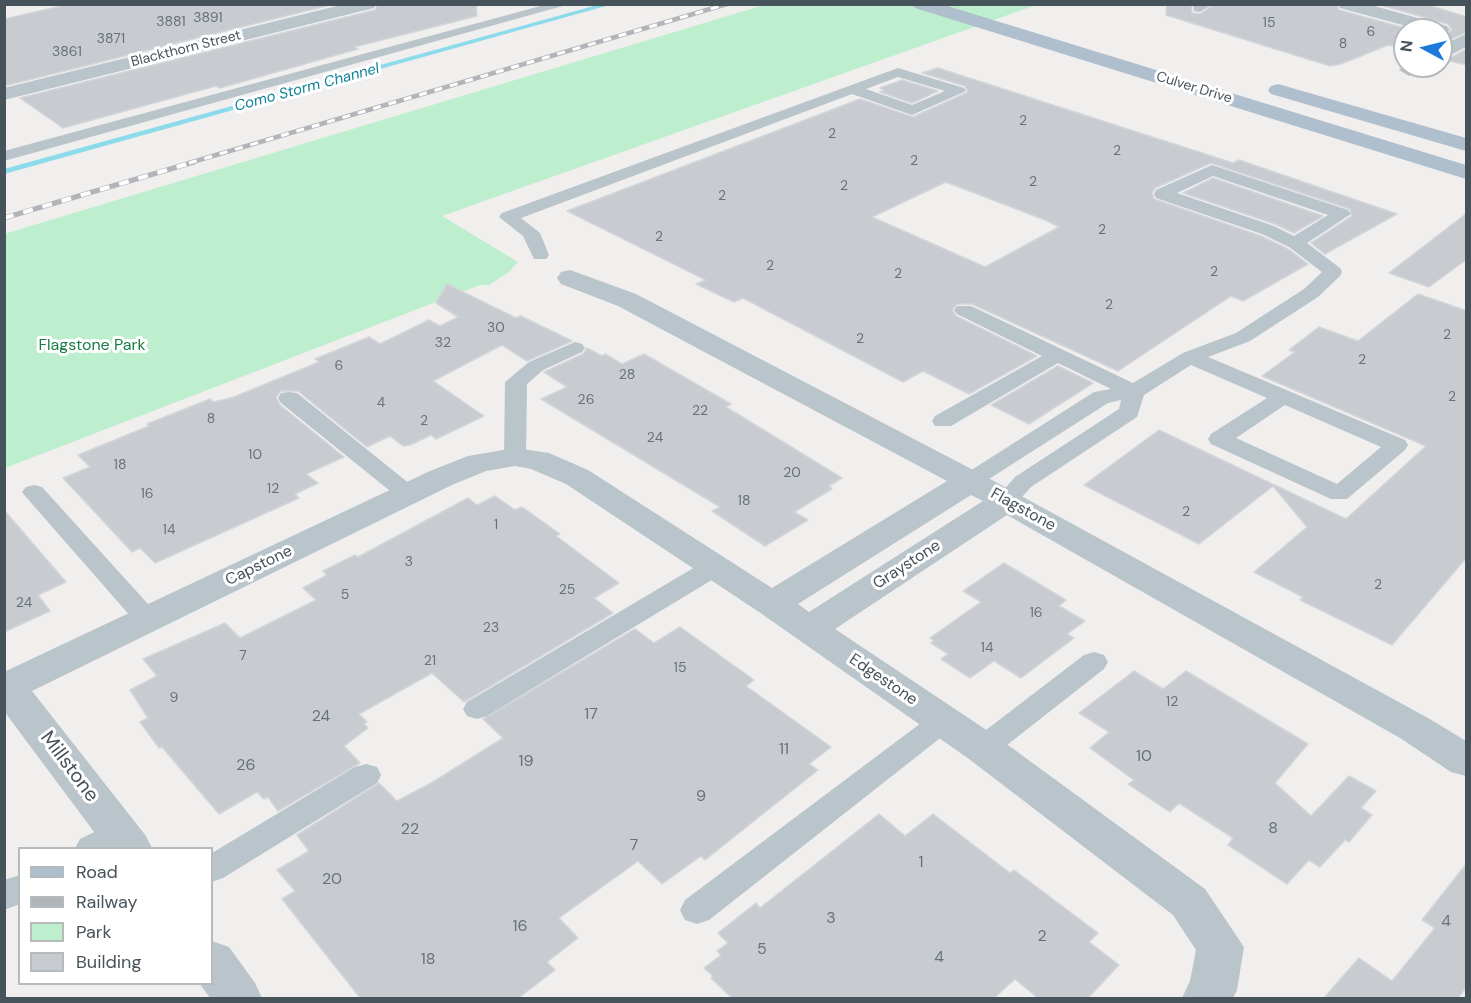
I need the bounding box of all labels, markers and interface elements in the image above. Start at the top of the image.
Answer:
house number: 3891 [193,10,223,26]
house number: 3881 [156,14,186,30]
house number: 15 [1263,15,1275,31]
north arrow [1393,18,1453,78]
house number: 6 [1367,24,1375,40]
street label: Blackthorn Street [129,27,243,71]
house number: 3871 [97,31,125,47]
house number: 8 [1339,36,1347,52]
text: N [1395,39,1418,53]
house number: 3861 [52,44,82,60]
water label: Como Storm Channel [233,60,381,116]
street label: Culver Drive [1154,69,1234,107]
house number: 2 [1019,113,1027,129]
house number: 2 [828,126,836,142]
house number: 2 [1113,143,1121,159]
house number: 2 [910,153,918,169]
house number: 2 [1029,174,1037,190]
house number: 2 [840,178,848,194]
house number: 2 [718,188,726,204]
house number: 2 [1098,222,1106,238]
house number: 2 [655,229,663,245]
house number: 2 [766,258,774,274]
house number: 2 [1210,264,1218,280]
house number: 2 [894,266,902,282]
house number: 2 [1105,297,1113,313]
house number: 30 [487,320,505,336]
house number: 2 [1443,327,1451,343]
house number: 2 [856,331,864,347]
house number: 32 [435,335,451,351]
park label: Flagstone Park [38,336,146,356]
house number: 2 [1358,352,1366,368]
house number: 6 [335,358,343,374]
house number: 28 [619,367,635,383]
house number: 2 [1448,389,1456,405]
house number: 26 [578,392,594,408]
house number: 4 [377,395,385,411]
house number: 22 [692,403,708,419]
house number: 8 [207,411,215,427]
house number: 2 [420,413,428,429]
house number: 24 [647,430,663,446]
house number: 10 [248,447,262,463]
house number: 18 [114,457,126,473]
house number: 20 [783,465,801,481]
house number: 12 [267,481,279,497]
street label: Flagstone [987,484,1059,536]
house number: 16 [140,486,154,502]
house number: 18 [738,493,750,509]
house number: 2 [1182,504,1190,520]
house number: 1 [494,517,498,533]
house number: 14 [163,522,175,538]
street label: Graystone [870,536,944,594]
street label: Capstone [223,542,295,590]
house number: 3 [405,554,413,570]
house number: 2 [1374,577,1382,593]
house number: 25 [559,582,575,598]
house number: 5 [341,587,349,603]
house number: 24 [16,595,32,611]
house number: 16 [1029,605,1043,621]
house number: 23 [483,620,499,636]
house number: 14 [981,640,993,656]
house number: 7 [239,648,247,664]
street label: Edgestone [845,650,921,710]
house number: 21 [424,653,436,669]
house number: 15 [674,660,686,676]
house number: 9 [170,690,178,706]
house number: 12 [1166,694,1178,710]
house number: 17 [584,705,598,725]
house number: 24 [312,707,330,727]
street label: Millstone [35,727,103,807]
house number: 11 [779,740,789,760]
house number: 10 [1136,747,1152,767]
house number: 19 [518,752,534,772]
house number: 26 [236,756,256,776]
house number: 9 [696,787,706,807]
house number: 8 [1268,819,1278,839]
house number: 22 [401,820,419,840]
house number: 7 [630,836,638,856]
legend [18,847,213,985]
house number: 1 [919,853,923,873]
text: Road [76,860,118,884]
house number: 20 [322,870,342,890]
text: Railway [76,890,138,914]
house number: 3 [826,909,836,929]
house number: 4 [1441,912,1451,932]
house number: 16 [512,917,528,937]
text: Park [76,920,112,944]
house number: 2 [1037,927,1047,947]
house number: 5 [757,940,767,960]
house number: 4 [934,948,944,968]
text: Building [76,950,141,974]
house number: 18 [421,950,435,970]

